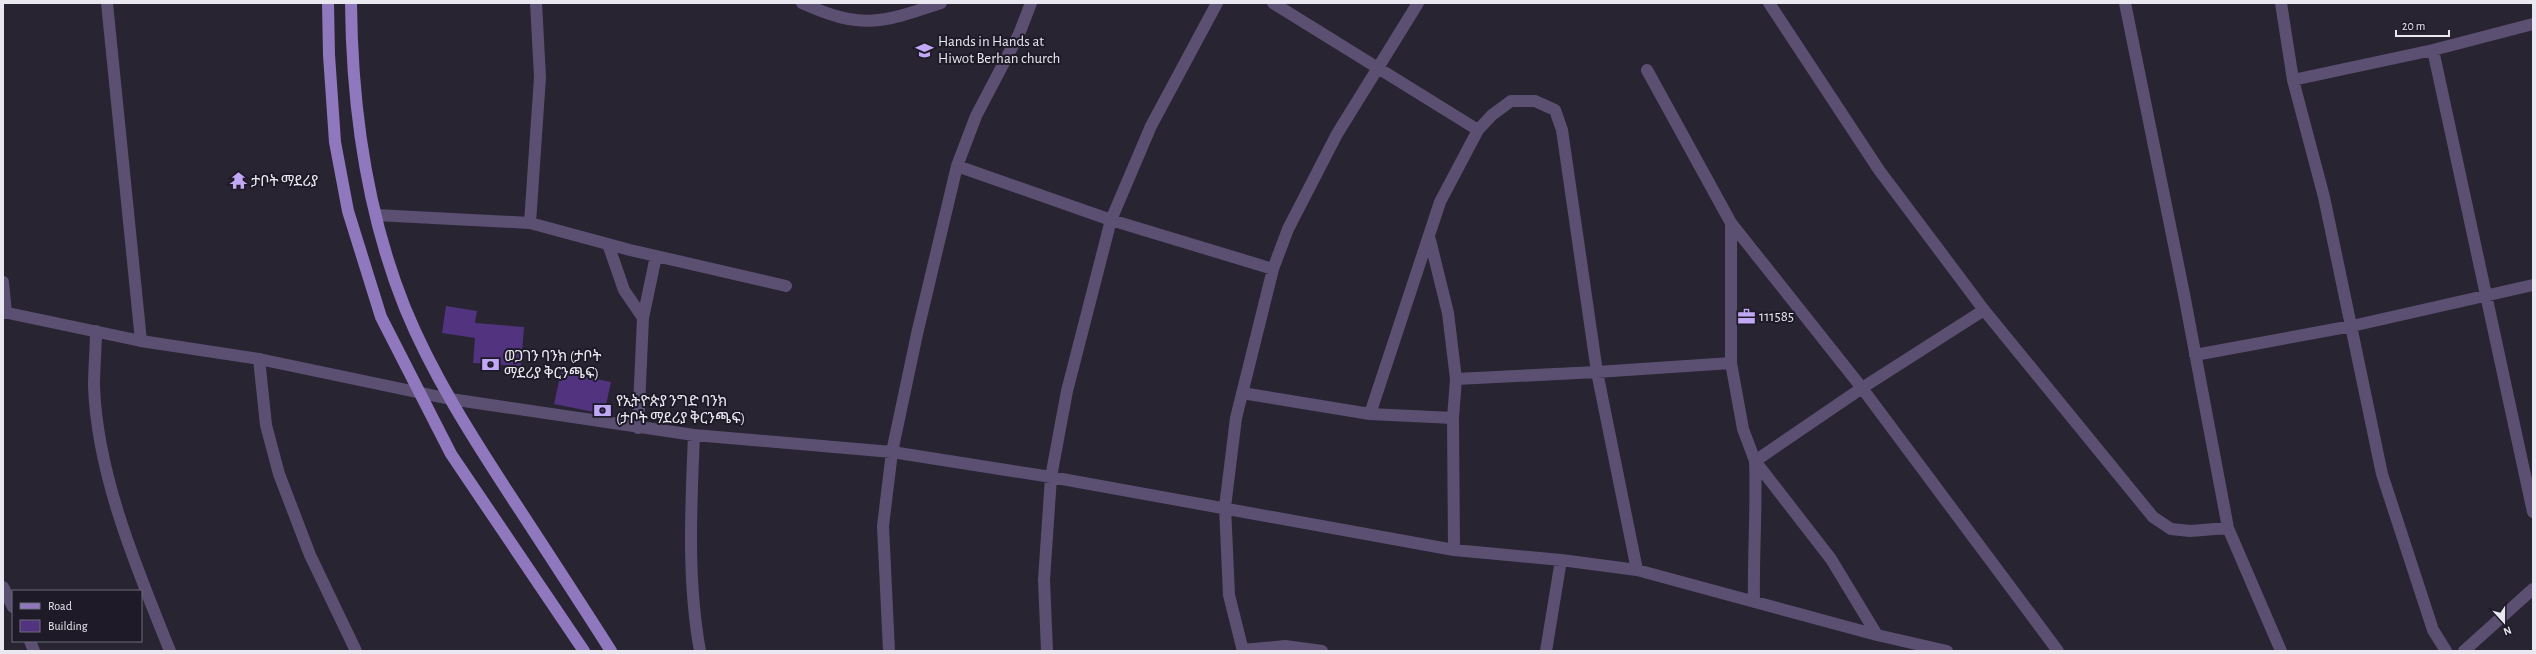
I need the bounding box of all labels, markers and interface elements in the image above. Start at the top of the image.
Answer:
scale bar [2396,12,2449,38]
text: 20 m [2402,20,2425,32]
place label: Hands in Hands at Hiwot Berhan church [938,34,1060,66]
school or university icon: Hands in Hands at Hiwot Berhan church [915,40,935,60]
temple icon: ታቦት ማደሪያ [228,171,248,191]
place label: ታቦት ማደሪያ [251,174,318,189]
office icon: 111585 [1736,306,1756,326]
place label: 111585 [1759,309,1794,324]
place label: ወጋገን ባንክ (ታቦት ማደሪያ ቅርንጫፍ) [504,349,601,381]
bank icon: ወጋገን ባንክ (ታቦት ማደሪያ ቅርንጫፍ) [481,355,501,375]
place label: የኢትዮጵያ ንግድ ባንክ (ታቦት ማደሪያ ቅርንጫፍ) [616,394,745,426]
bank icon: የኢትዮጵያ ንግድ ባንክ (ታቦት ማደሪያ ቅርንጫፍ) [593,400,613,420]
legend [12,590,142,642]
text: Road [48,600,72,612]
north arrow [2484,602,2524,642]
text: Building [48,620,88,632]
text: N [2502,624,2513,637]

